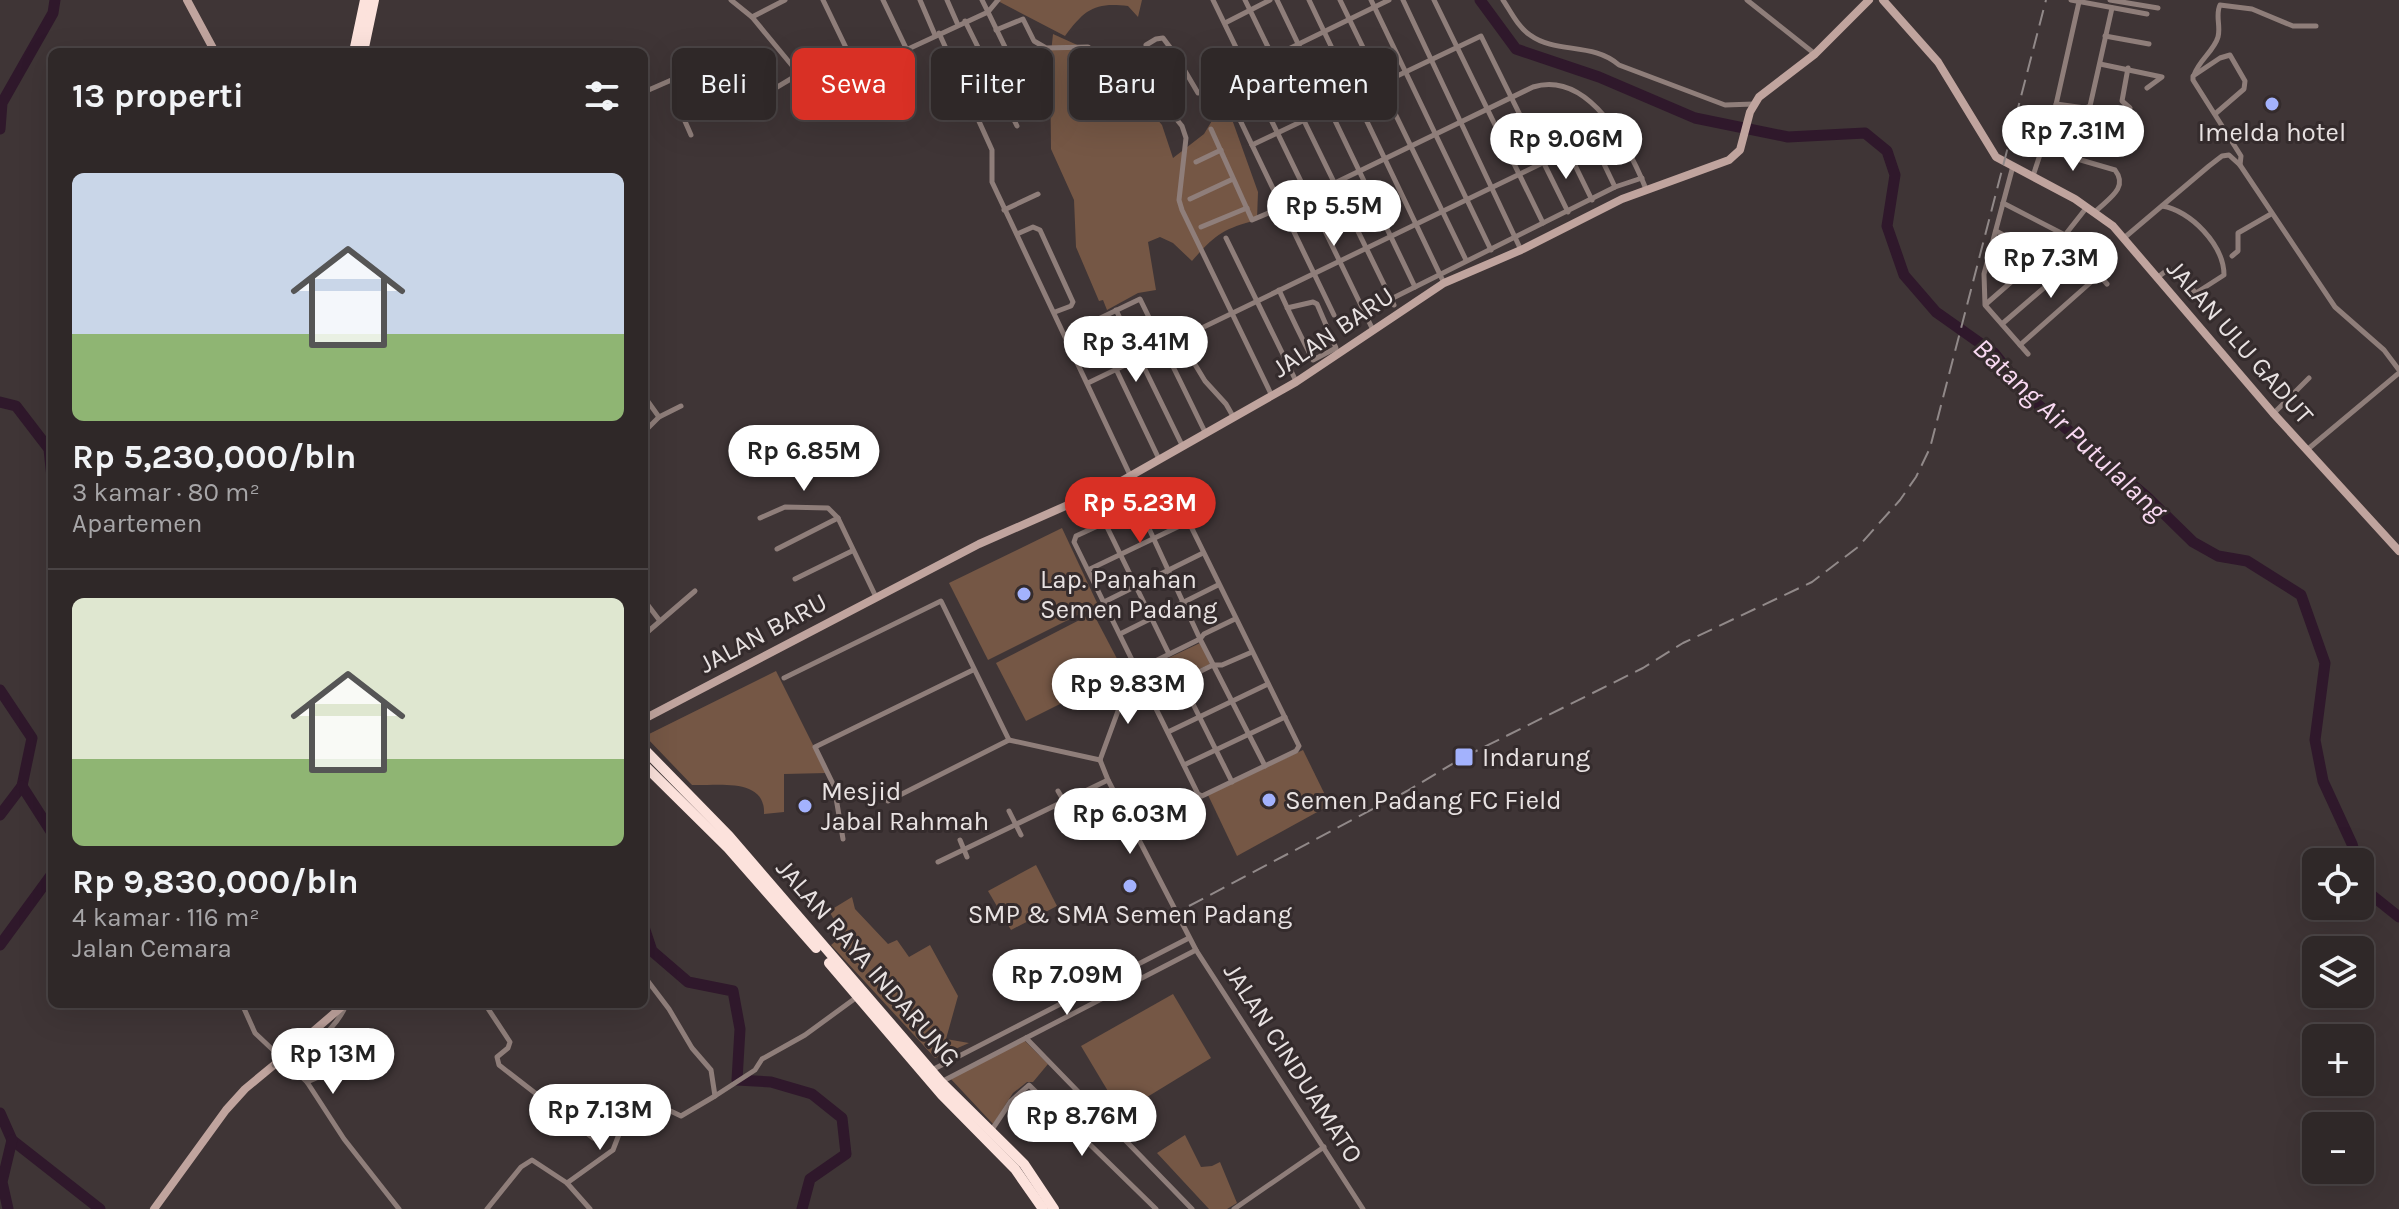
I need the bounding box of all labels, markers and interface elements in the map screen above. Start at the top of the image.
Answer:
chip: Beli [672,48,776,120]
chip: Sewa [792,48,915,120]
chip: Filter [931,48,1053,120]
chip: Baru [1069,48,1185,120]
chip: Apartemen [1201,48,1397,120]
icon: filters [580,74,624,118]
text: 13 properti [72,76,244,116]
marker: Imelda hotel [2263,95,2281,113]
pin: Rp 7.31M [1990,105,2156,173]
pin: Rp 9.06M [1483,113,1649,181]
text: Rp 7.31M [2020,115,2126,146]
place label: Imelda hotel [2198,117,2346,148]
text: Rp 9.06M [1508,123,1624,154]
pin: Rp 5.5M [1260,180,1408,248]
text: Rp 5.5M [1285,190,1383,221]
icon: home [276,225,420,369]
pin: Rp 7.3M [1977,232,2125,300]
text: Rp 7.3M [2003,242,2099,273]
street label: JALAN ULU GADUT [2160,253,2320,431]
street label: JALAN BARU [1266,280,1400,384]
pin: Rp 3.41M [1053,316,1219,384]
text: Rp 3.41M [1082,326,1190,357]
water label: Batang Air Putulalang [1967,331,2175,528]
pin: Rp 6.85M [721,425,887,493]
text: Rp 6.85M [746,435,862,466]
text: Rp 5,230,000/bln [72,437,356,477]
text: 3 kamar · 80 m² [72,477,260,508]
pin: Rp 5.23M [1057,477,1223,545]
text: Rp 5.23M [1083,487,1197,518]
text: Apartemen [72,508,202,539]
place label: Lap. Panahan Semen Padang [1040,564,1218,625]
marker: Lap. Panahan Semen Padang [1015,585,1033,603]
street label: JALAN BARU [694,586,832,680]
icon: home [276,650,420,794]
pin: Rp 9.83M [1045,658,1211,726]
text: Rp 9.83M [1070,668,1186,699]
place label: Indarung [1482,742,1591,773]
marker: Indarung [1453,746,1475,768]
place label: Mesjid Jabal Rahmah [821,776,989,837]
place label: Semen Padang FC Field [1285,785,1562,816]
pin: Rp 6.03M [1047,788,1213,856]
marker: Semen Padang FC Field [1260,791,1278,809]
marker: Mesjid Jabal Rahmah [796,797,814,815]
text: Rp 6.03M [1072,798,1188,829]
map controls [2302,848,2374,1184]
button: locate [2302,848,2374,920]
street label: JALAN RAYA INDARUNG [769,853,967,1073]
text: Rp 9,830,000/bln [72,862,359,902]
marker: SMP & SMA Semen Padang [1121,877,1139,895]
place label: SMP & SMA Semen Padang [968,899,1293,930]
text: 4 kamar · 116 m² [72,902,260,933]
text: Jalan Cemara [72,933,232,964]
button: layers [2302,936,2374,1008]
pin: Rp 7.09M [984,949,1150,1017]
street label: JALAN CINDUAMATO [1217,957,1369,1169]
text: Rp 7.09M [1011,959,1123,990]
button: + [2302,1024,2374,1096]
pin: Rp 13M [268,1028,398,1096]
text: Rp 13M [289,1038,377,1069]
pin: Rp 7.13M [517,1084,683,1152]
pin: Rp 8.76M [999,1090,1165,1158]
text: Rp 7.13M [547,1094,653,1125]
text: Rp 8.76M [1025,1100,1139,1131]
button: − [2302,1112,2374,1184]

